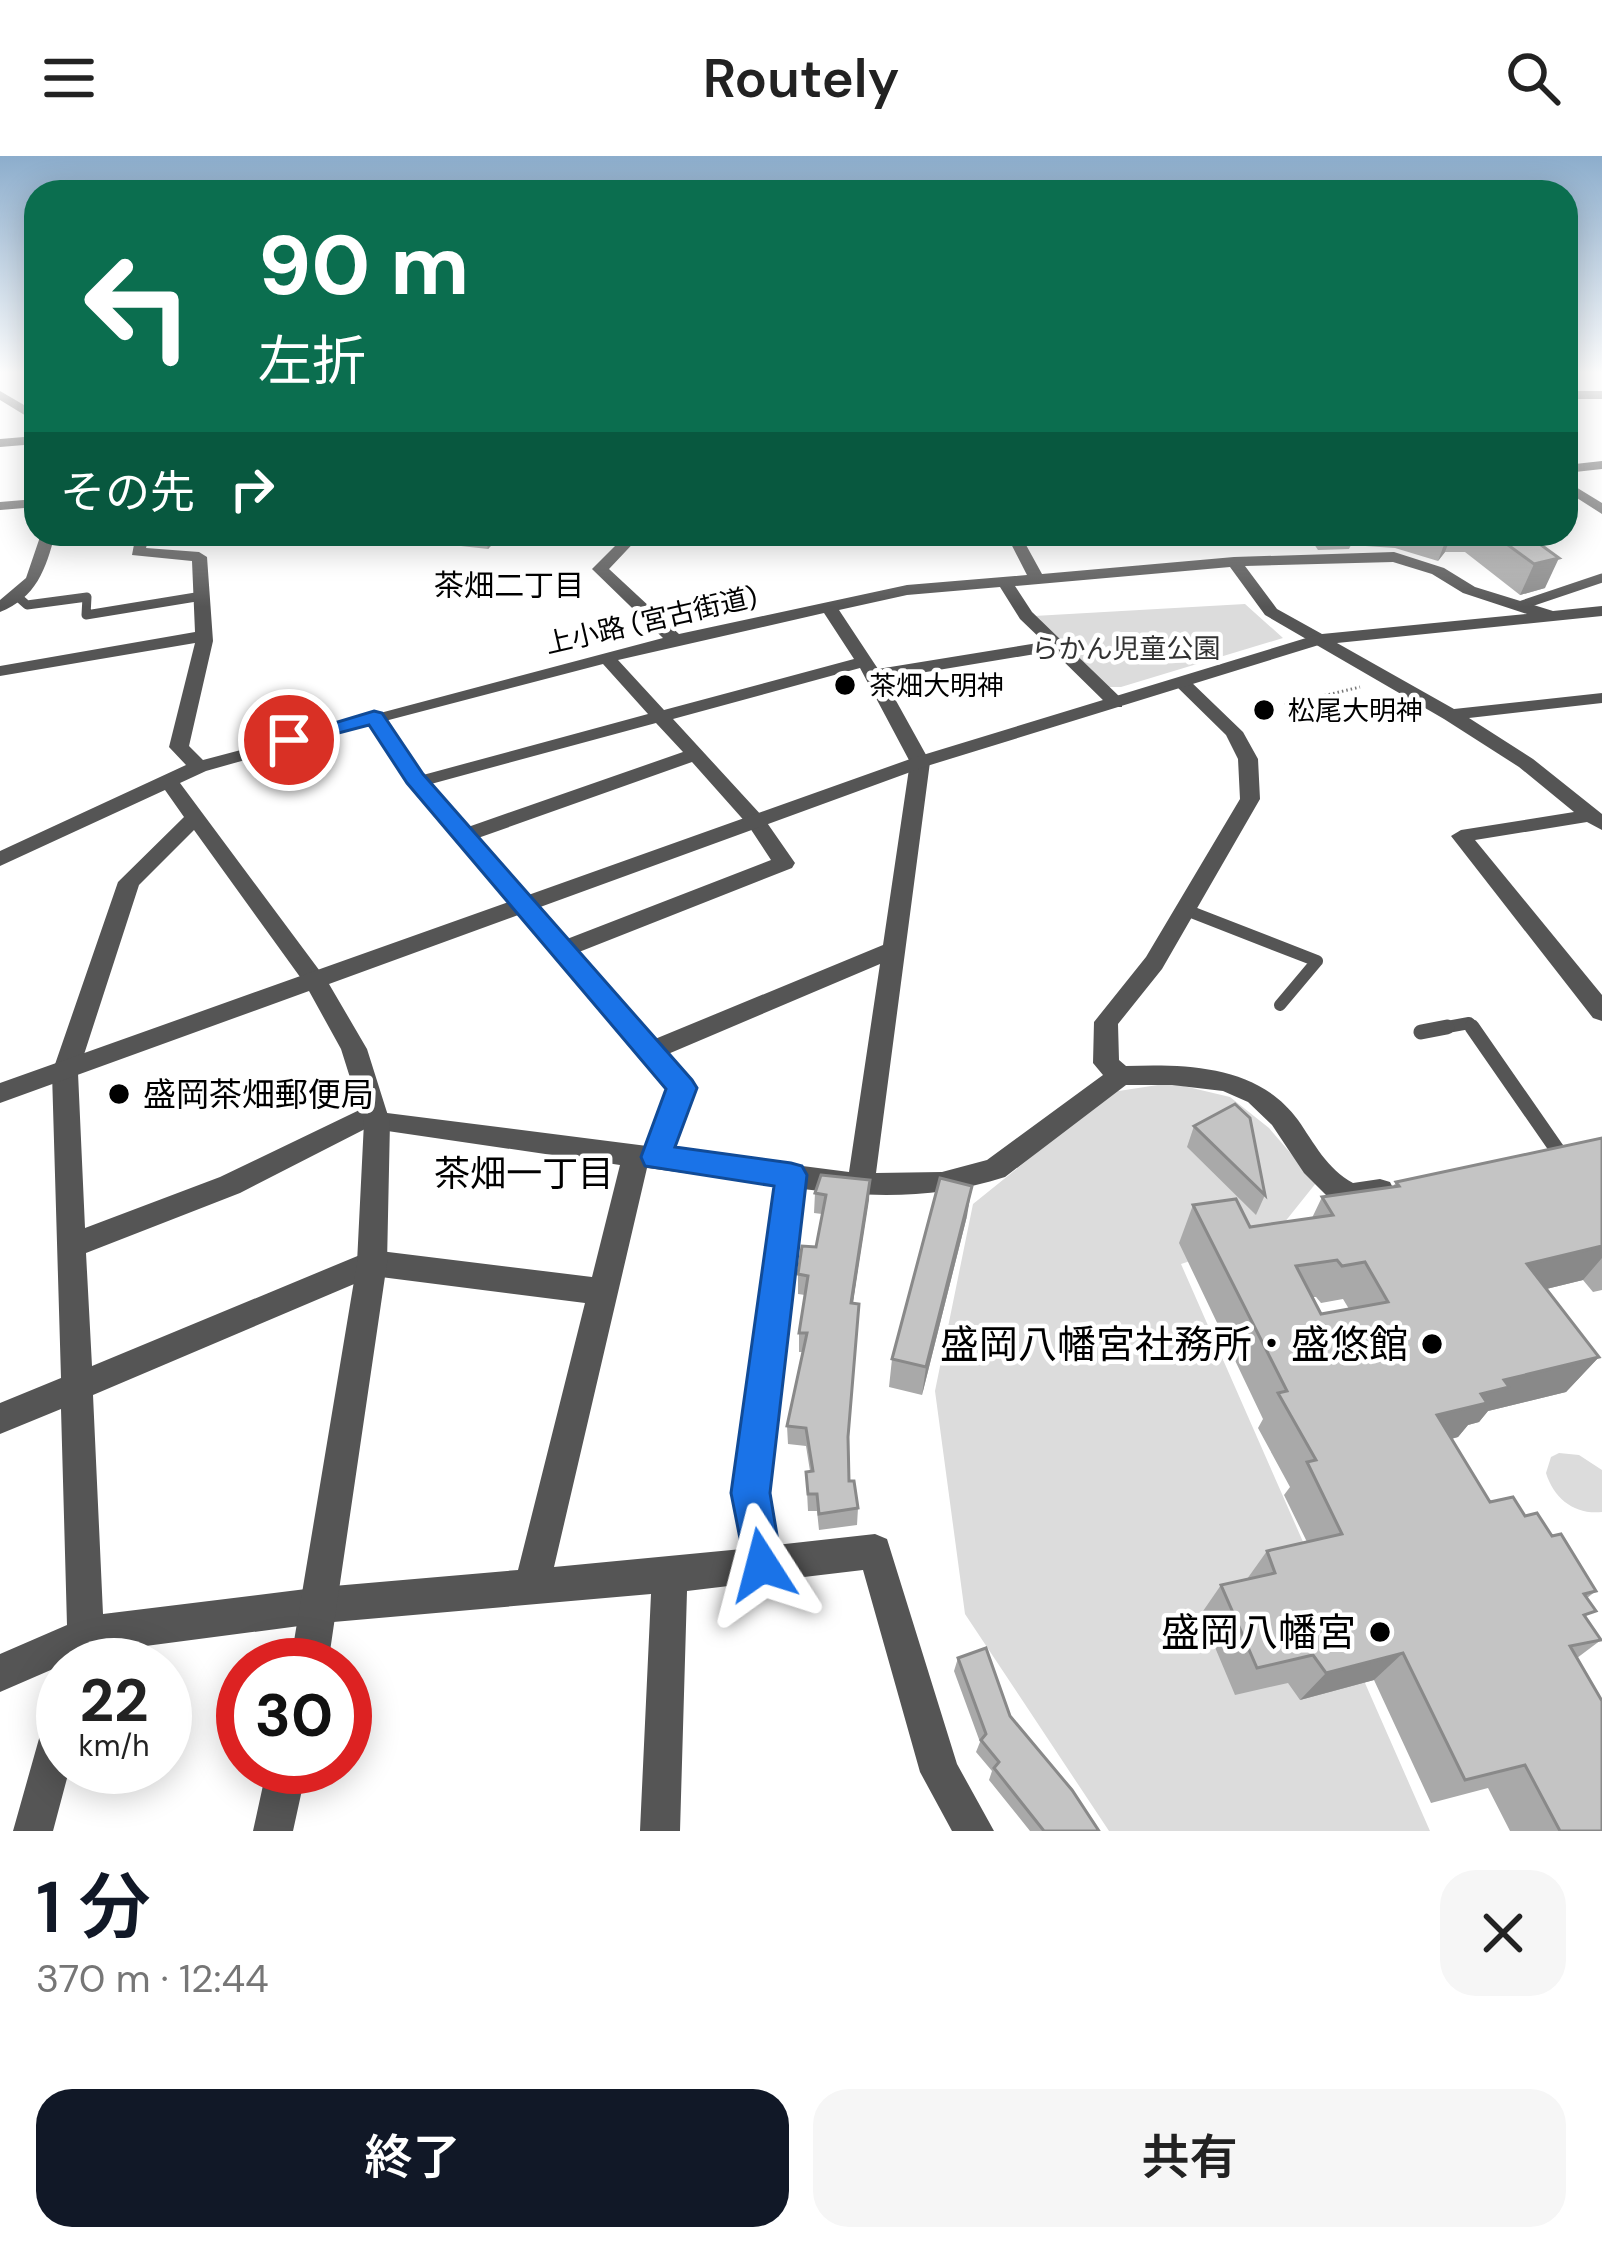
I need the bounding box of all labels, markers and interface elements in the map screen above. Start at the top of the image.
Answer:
text: Routely [703,43,899,114]
icon: menu [36,45,102,111]
icon: search [1500,45,1566,111]
text: 90 m [258,211,469,320]
icon: left [60,228,216,384]
text: 左折 [258,326,366,397]
icon: right [219,456,285,522]
text: その先 [60,463,195,522]
district label: 茶畑二丁目 [434,566,584,605]
street label: 上小路 (宮古街道) [542,579,760,661]
park label: らかん児童公園 [1032,631,1221,666]
place label: 茶畑大明神 [869,668,1004,703]
marker: 茶畑大明神 [832,672,858,698]
pin [238,689,340,791]
place label: 松尾大明神 [1288,693,1423,728]
marker: 松尾大明神 [1251,697,1277,723]
icon: arrive [256,707,322,773]
place label: 盛岡茶畑郵便局 [143,1073,374,1116]
marker: 盛岡茶畑郵便局 [106,1081,132,1107]
district label: 茶畑一丁目 [434,1150,614,1197]
place label: 盛岡八幡宮社務所・盛悠館 [940,1319,1408,1370]
marker: 盛岡八幡宮社務所・盛悠館 [1419,1331,1445,1357]
position arrow [699,1502,825,1628]
place label: 盛岡八幡宮 [1161,1607,1356,1658]
marker: 盛岡八幡宮 [1367,1619,1393,1645]
speed limit sign: 30 [216,1638,372,1794]
text: 22 [79,1661,149,1740]
text: km/h [79,1726,149,1765]
text: 1 分 [36,1861,151,1954]
button: close [1440,1870,1566,1996]
text: 370 m · 12:44 [36,1953,269,2004]
button: 終了 [36,2089,789,2227]
button: 共有 [813,2089,1566,2227]

